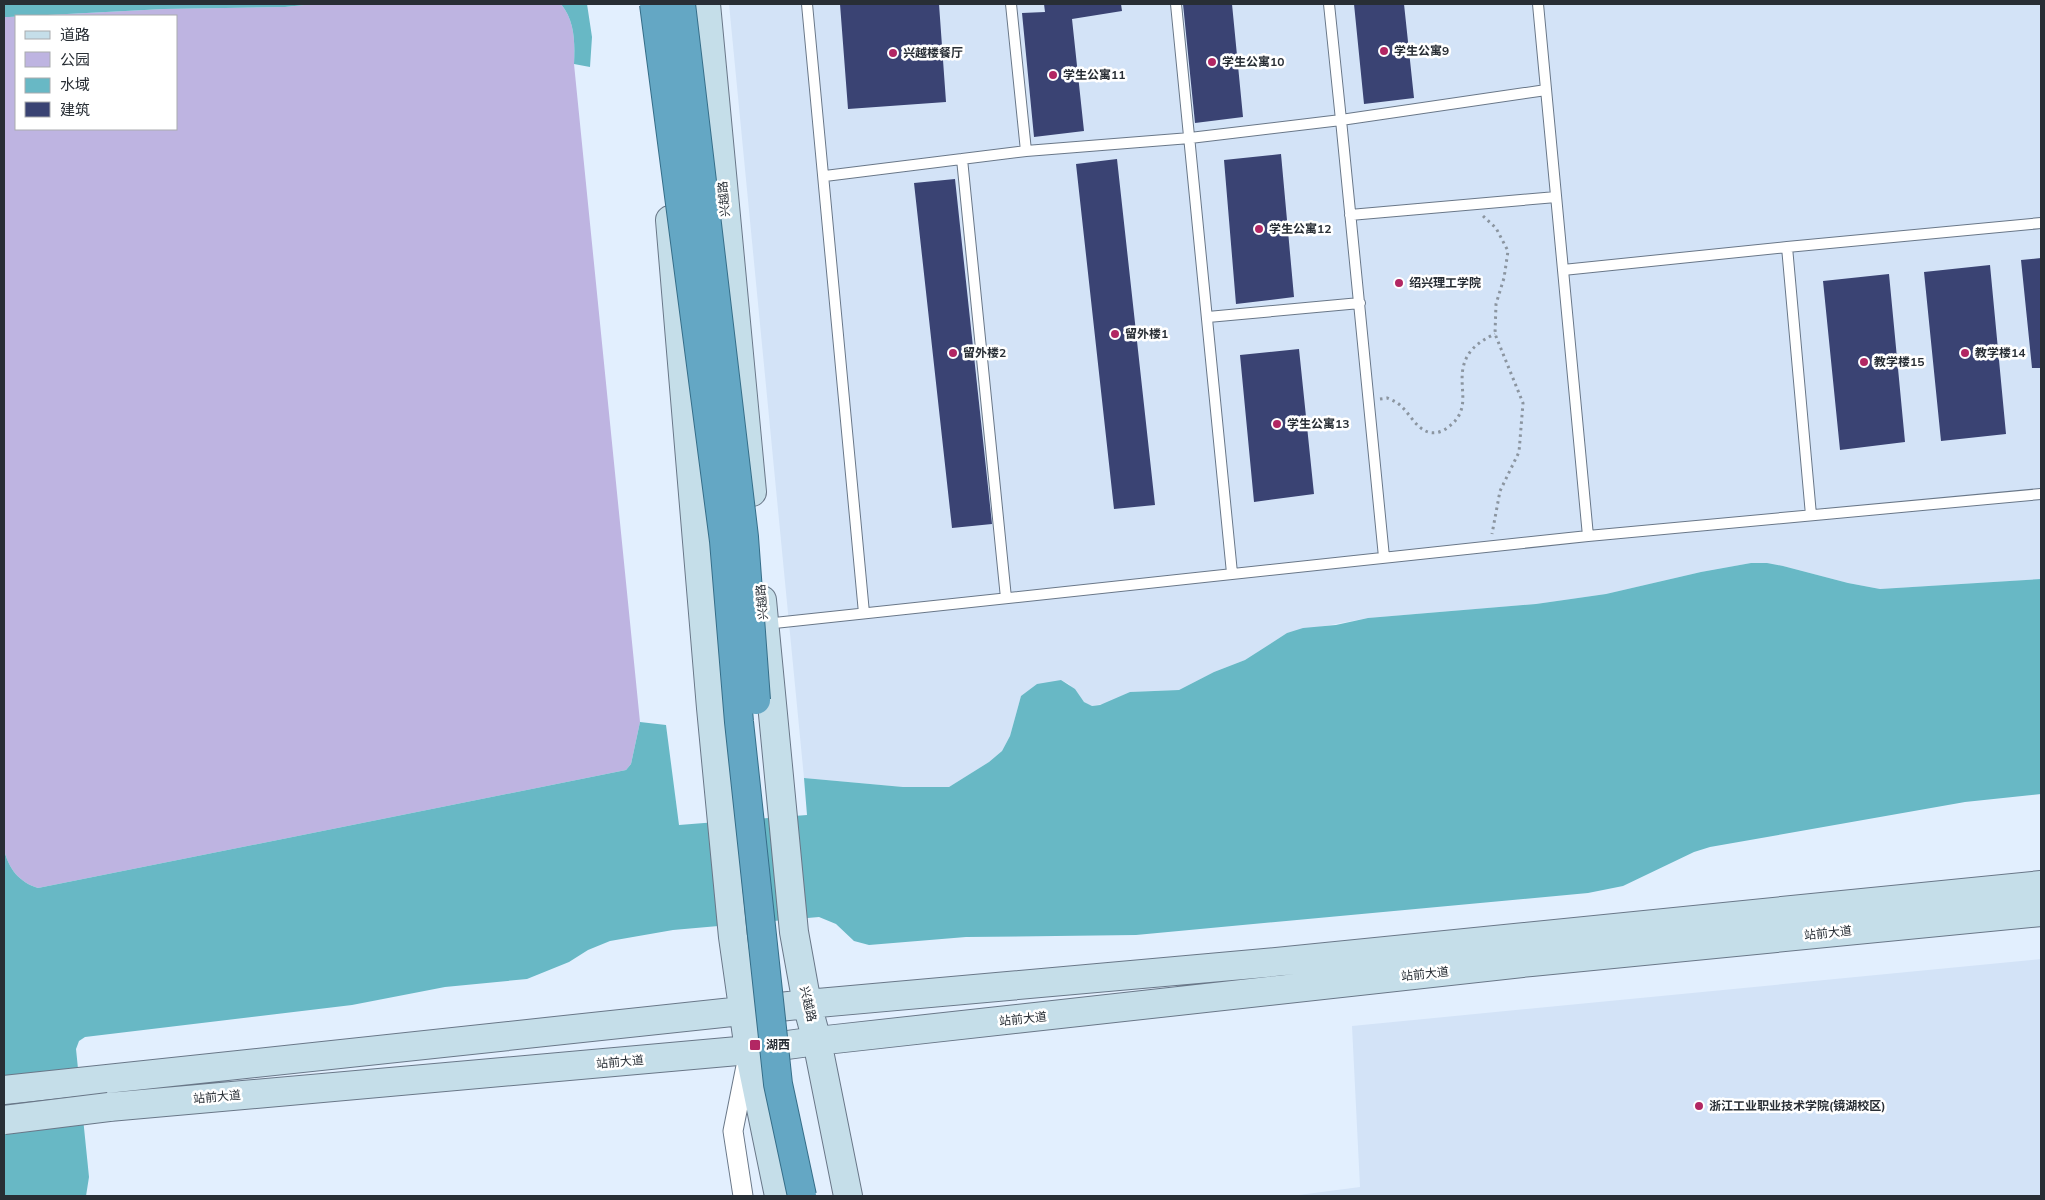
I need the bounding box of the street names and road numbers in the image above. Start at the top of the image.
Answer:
street label: 兴越路 [714,180,733,218]
street label: 兴越路 [752,583,771,621]
street label: 站前大道 [1803,923,1853,942]
street label: 站前大道 [1400,964,1450,983]
street label: 兴越路 [797,985,820,1023]
street label: 站前大道 [998,1009,1048,1028]
street label: 站前大道 [595,1052,645,1071]
street label: 站前大道 [192,1087,242,1106]

